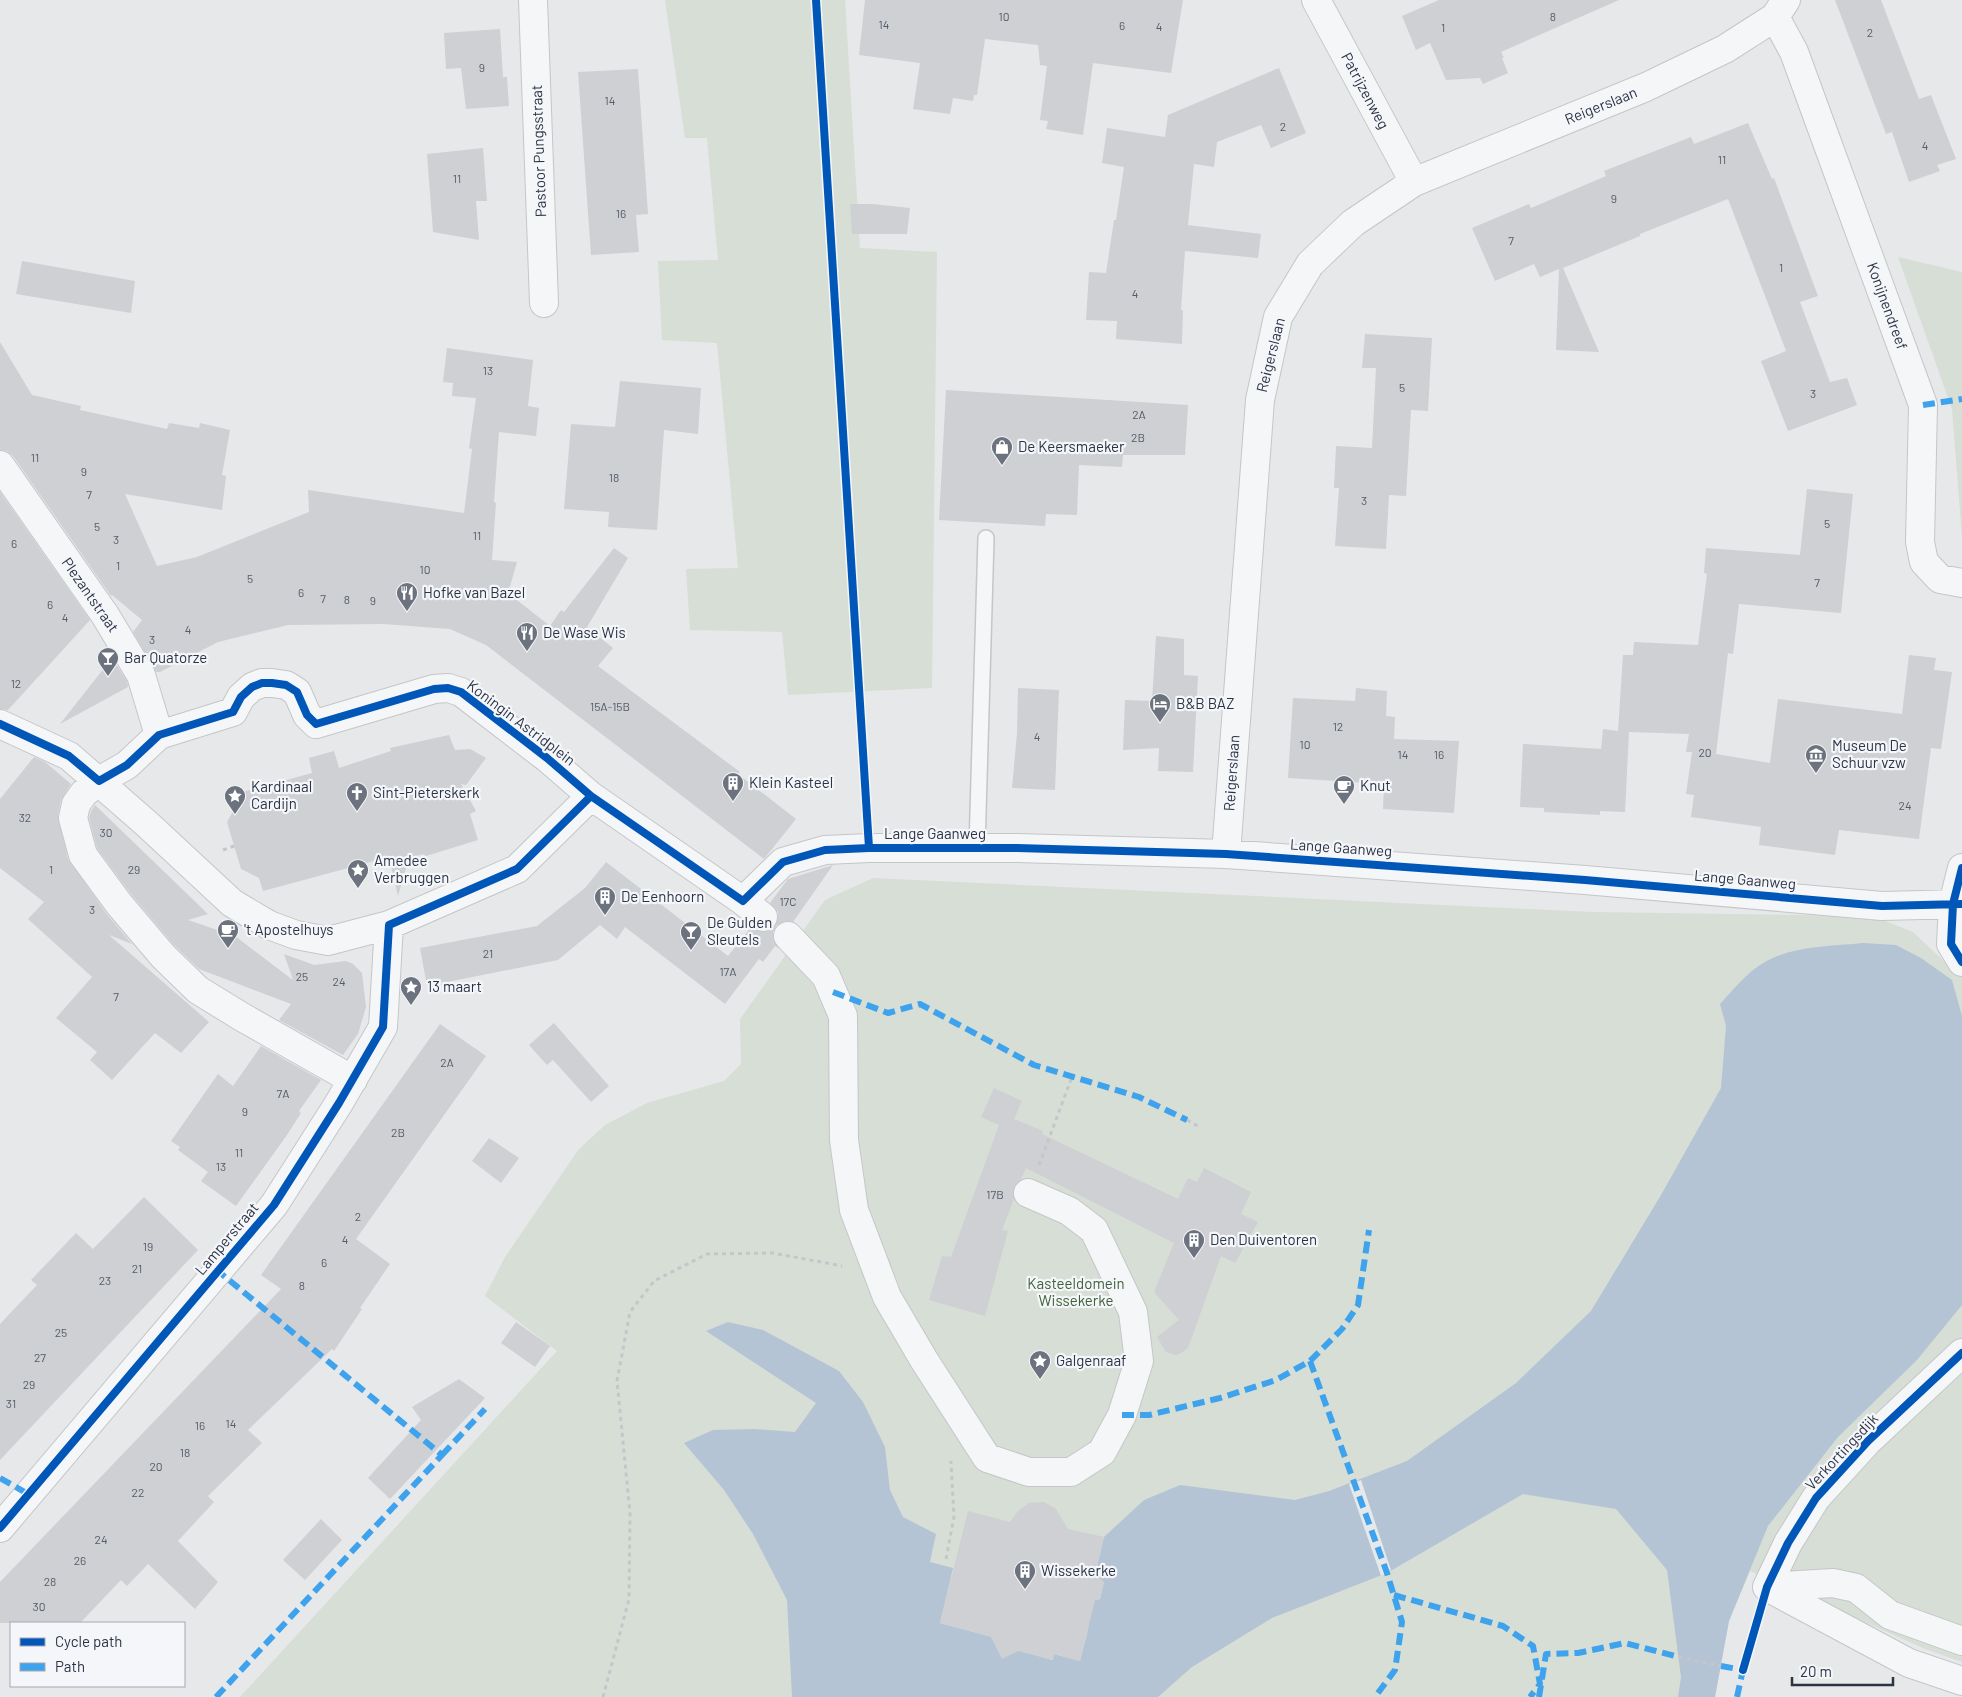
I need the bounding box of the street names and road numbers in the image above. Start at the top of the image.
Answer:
street label: Patrijzenweg [1338,49,1394,132]
street label: Reigerslaan [1562,82,1639,128]
street label: Pastoor Pungsstraat [527,85,549,218]
street label: Konijnendreef [1864,260,1912,352]
street label: Reigerslaan [1252,315,1288,394]
street label: Plezantstraat [58,554,123,635]
street label: Koningin Astridplein [464,676,579,769]
street label: Reigerslaan [1219,734,1243,812]
street label: Lange Gaanweg [884,824,986,842]
street label: Lange Gaanweg [1289,834,1393,860]
street label: Lange Gaanweg [1693,866,1797,892]
street label: Lamperstraat [191,1198,262,1278]
street label: Verkortingsdijk [1801,1409,1882,1493]

